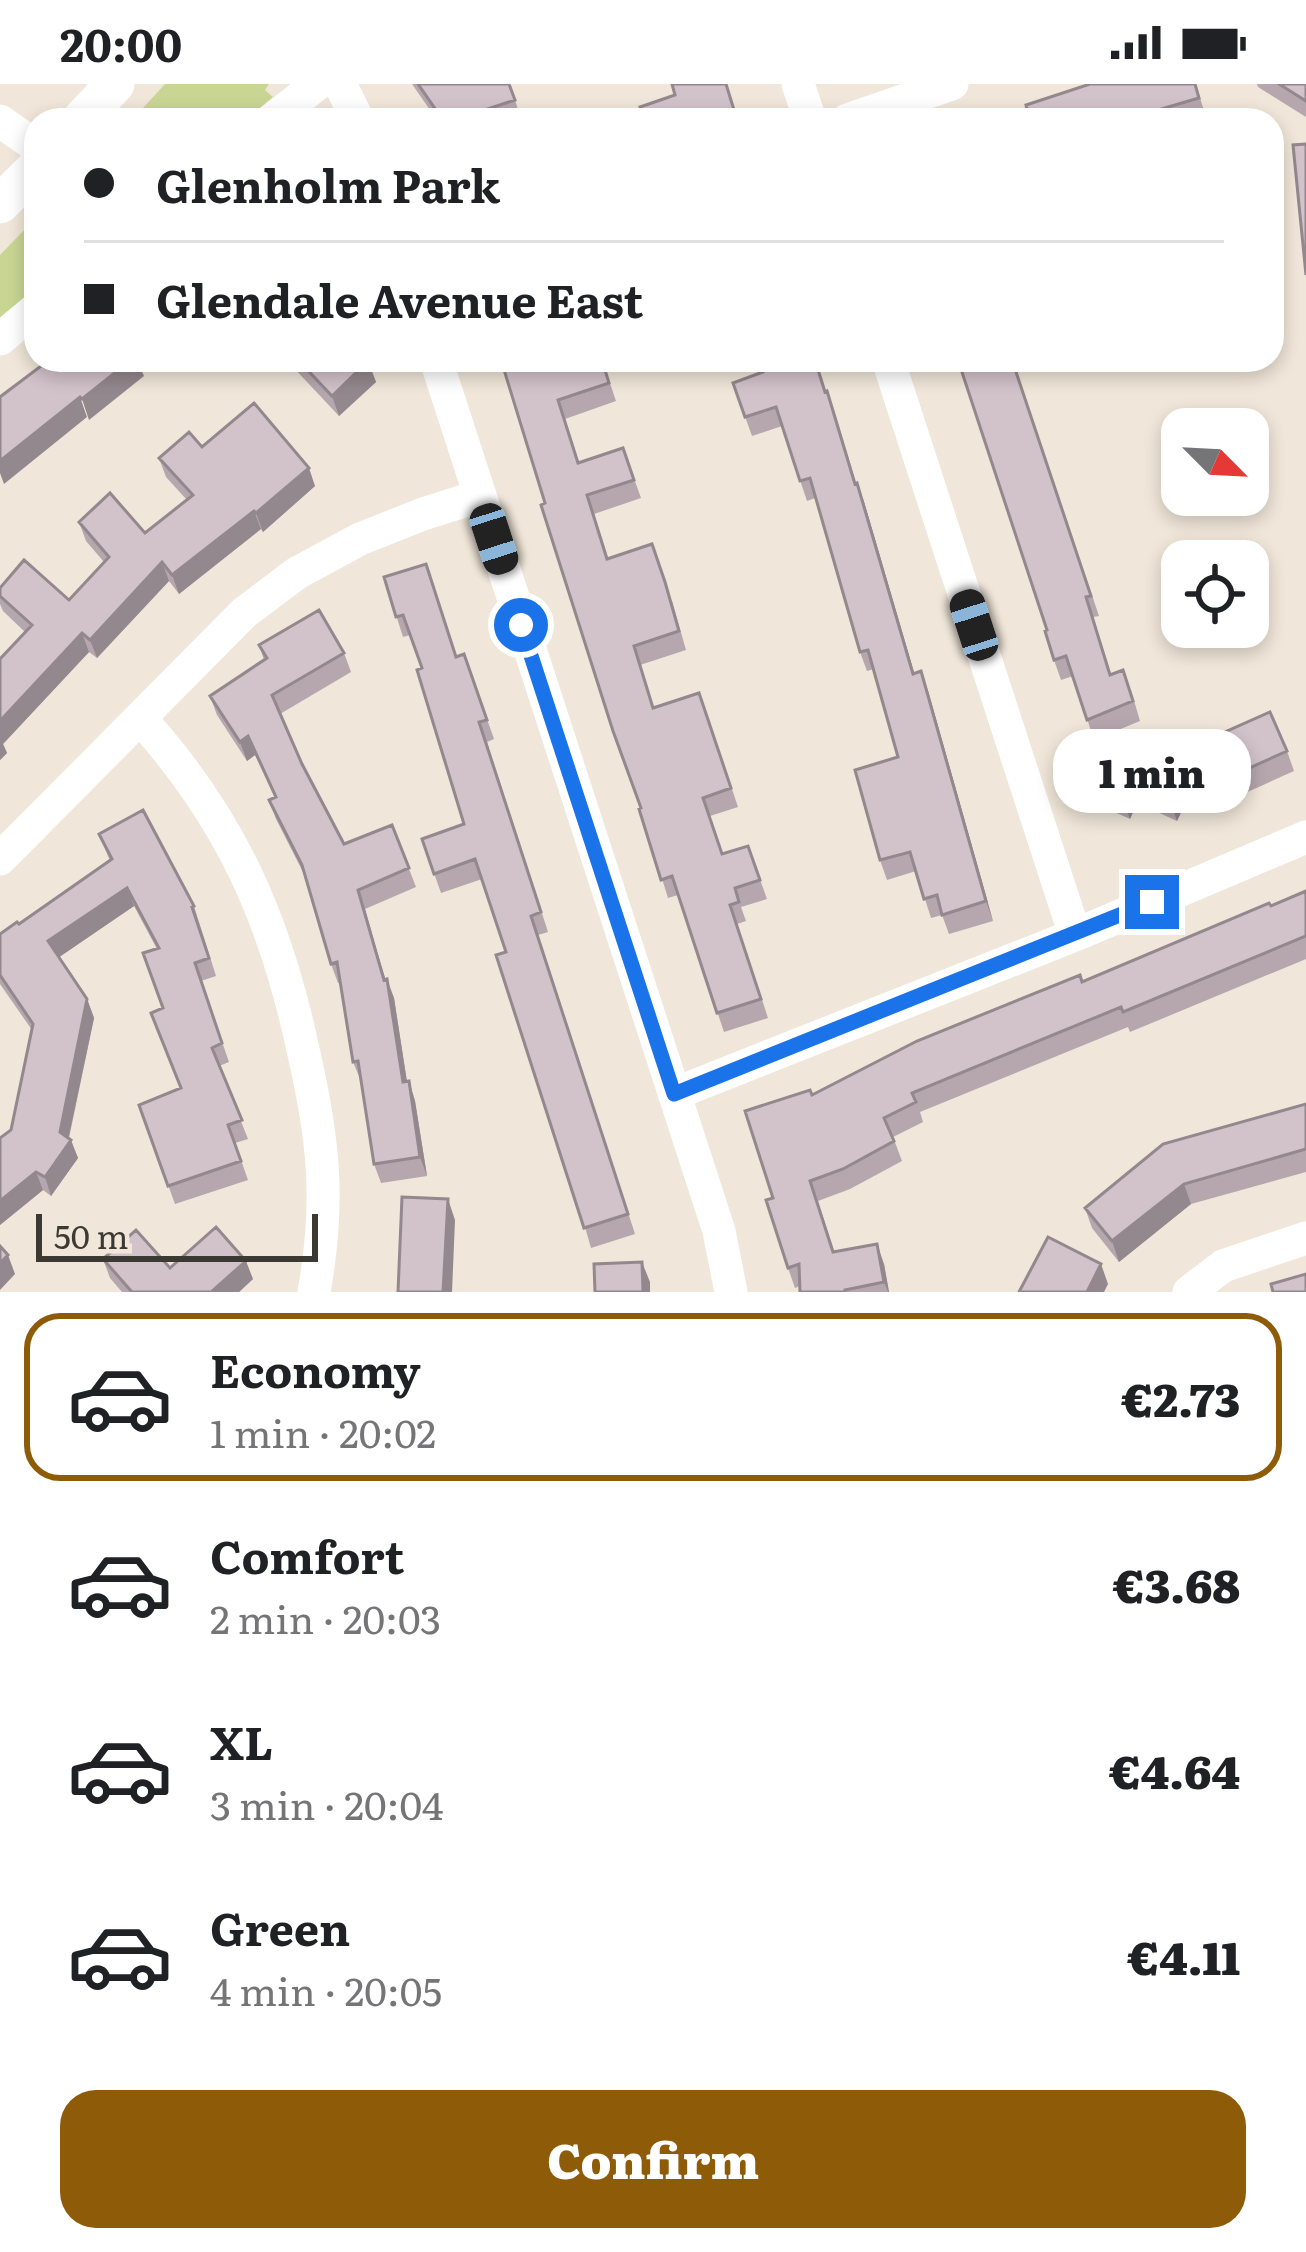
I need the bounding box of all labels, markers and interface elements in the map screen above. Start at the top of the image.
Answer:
text: 20:00 [60,9,182,76]
text: Glenholm Park [156,150,500,217]
text: Glendale Avenue East [156,265,643,332]
north arrow [1161,408,1269,516]
map controls [1161,408,1269,648]
car [466,499,522,579]
button: locate [1161,540,1269,648]
car [946,585,1002,665]
route start [494,598,548,652]
callout: 1 min [1053,728,1251,812]
text: 1 min [1099,742,1205,800]
route end [1125,875,1179,929]
scale bar [36,1208,318,1261]
text: 50 m [54,1210,128,1259]
text: Economy [210,1335,421,1402]
icon: car [66,1343,174,1451]
text: €2.73 [1122,1364,1240,1431]
text: 1 min · 20:02 [210,1402,436,1460]
text: Comfort [210,1521,404,1588]
icon: car [66,1529,174,1637]
text: €3.68 [1113,1550,1240,1617]
text: 2 min · 20:03 [210,1588,441,1646]
text: XL [210,1707,273,1774]
icon: car [66,1715,174,1823]
text: €4.64 [1109,1736,1240,1803]
text: 3 min · 20:04 [210,1774,444,1832]
text: Green [210,1893,350,1960]
icon: car [66,1901,174,2009]
text: €4.11 [1128,1922,1240,1989]
text: 4 min · 20:05 [210,1960,442,2018]
button: Confirm [60,2090,1246,2228]

